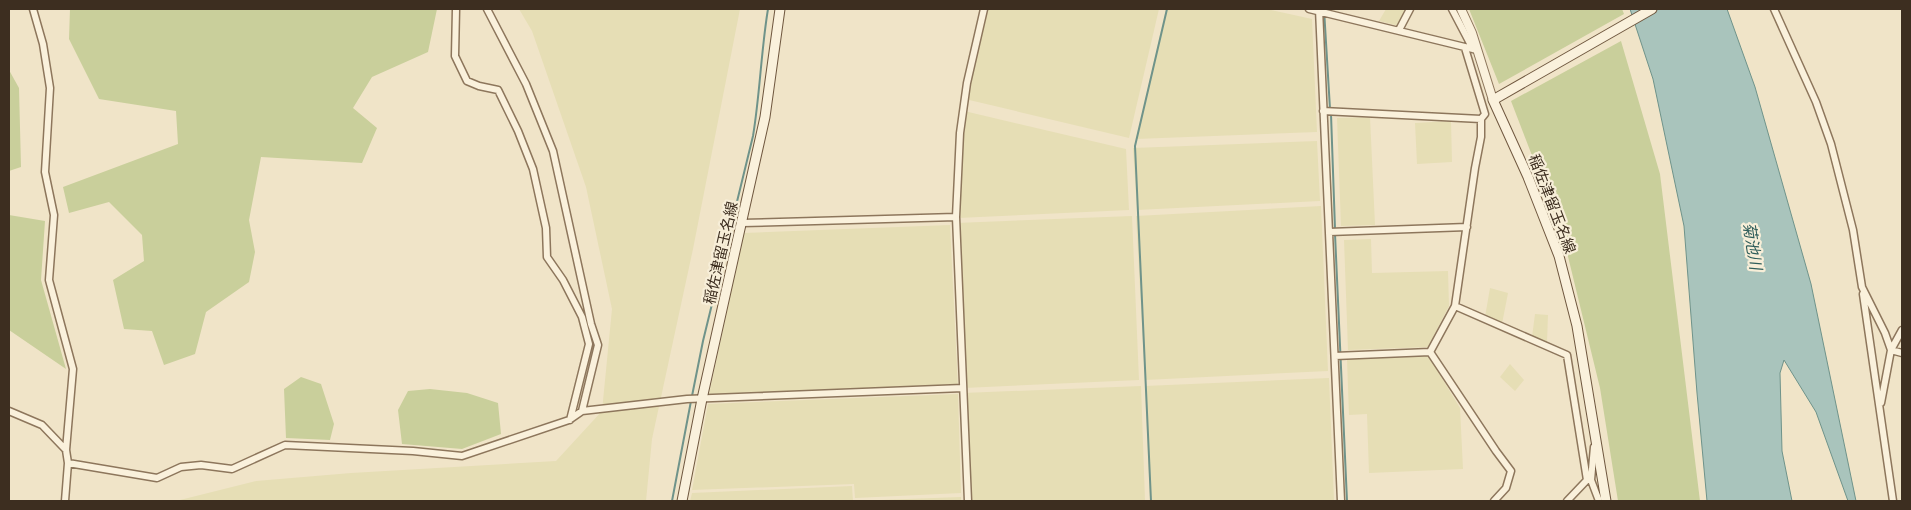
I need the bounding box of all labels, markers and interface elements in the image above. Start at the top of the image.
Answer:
street label: 稲佐津留玉名線 [1525,151,1581,256]
street label: 稲佐津留玉名線 [698,199,742,306]
water label: 菊池川 [1738,221,1768,273]

